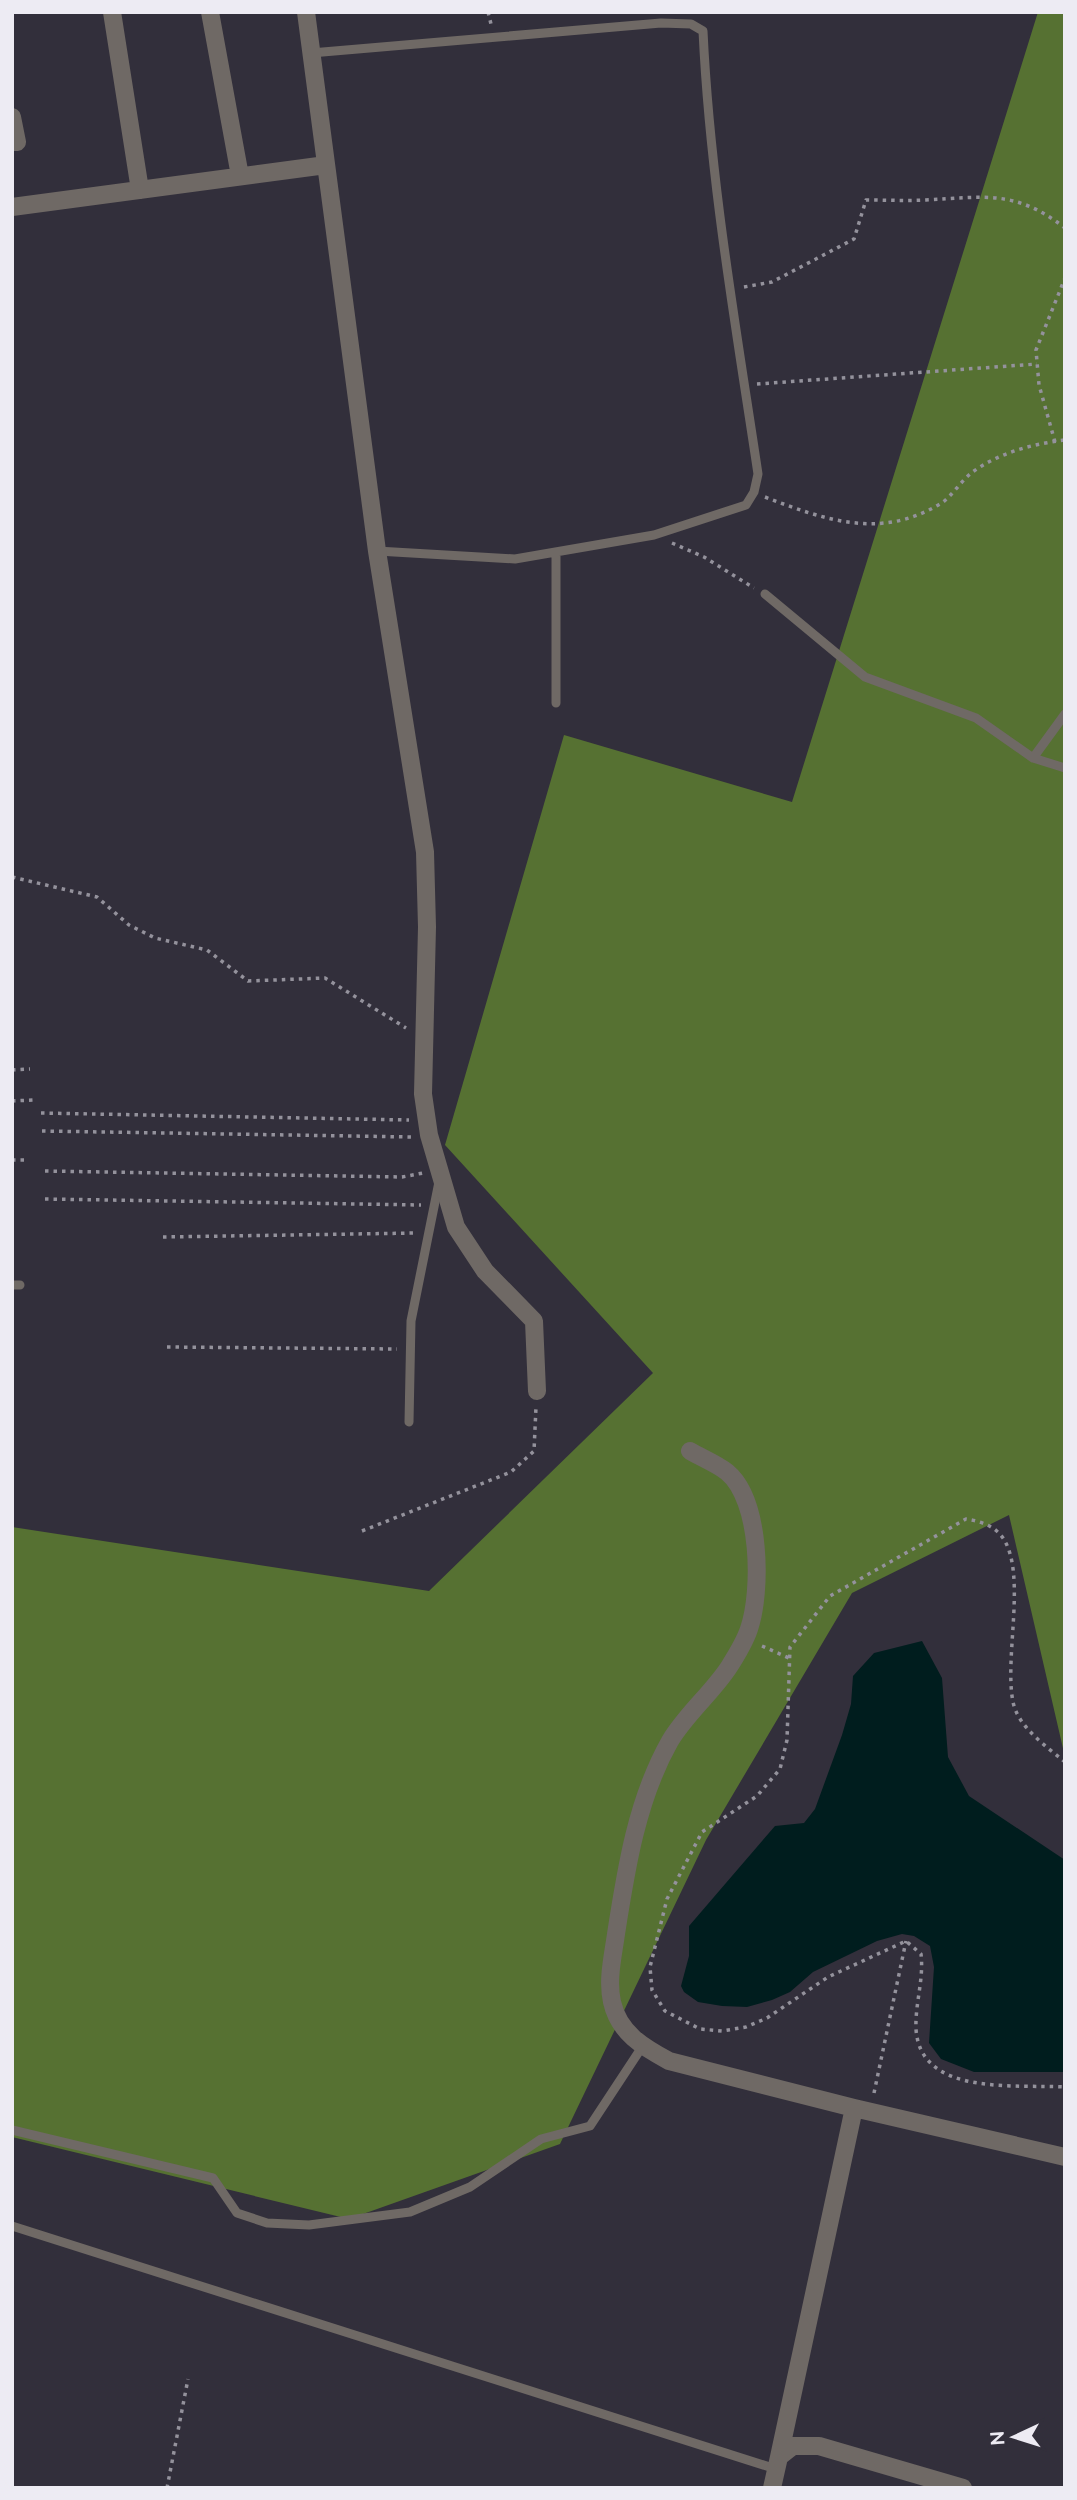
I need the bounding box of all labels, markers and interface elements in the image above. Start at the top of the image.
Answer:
north arrow [979,2402,1049,2472]
text: N [986,2430,1009,2446]

